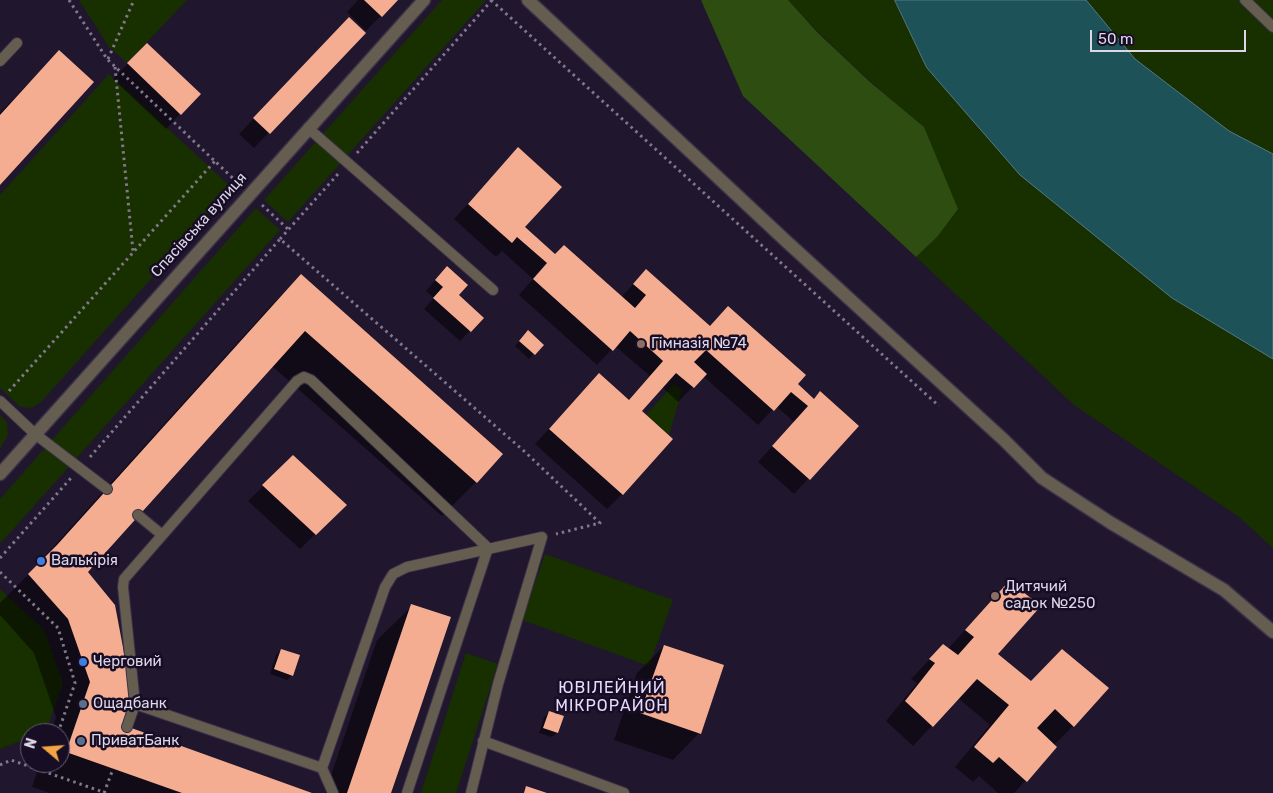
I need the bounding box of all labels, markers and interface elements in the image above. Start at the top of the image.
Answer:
scale bar [1093,20,1249,52]
text: 50 m [1098,30,1133,48]
street label: Спасівська вулиця [147,169,251,281]
place label: Гімназія №74 [651,335,747,353]
marker: Гімназія №74 [635,338,647,350]
place label: Валькірія [51,552,118,570]
marker: Валькірія [35,555,47,567]
place label: Дитячий садок №250 [1005,578,1095,613]
marker: Дитячий садок №250 [989,590,1001,602]
place label: Черговий [93,653,162,671]
marker: Черговий [77,656,89,668]
district label: ЮВІЛЕЙНИЙ МІКРОРАЙОН [554,678,670,716]
place label: Ощадбанк [93,695,167,713]
marker: Ощадбанк [77,698,89,710]
north arrow [20,723,70,773]
place label: ПриватБанк [91,732,179,750]
marker: ПриватБанк [75,735,87,747]
text: N [22,736,41,751]

